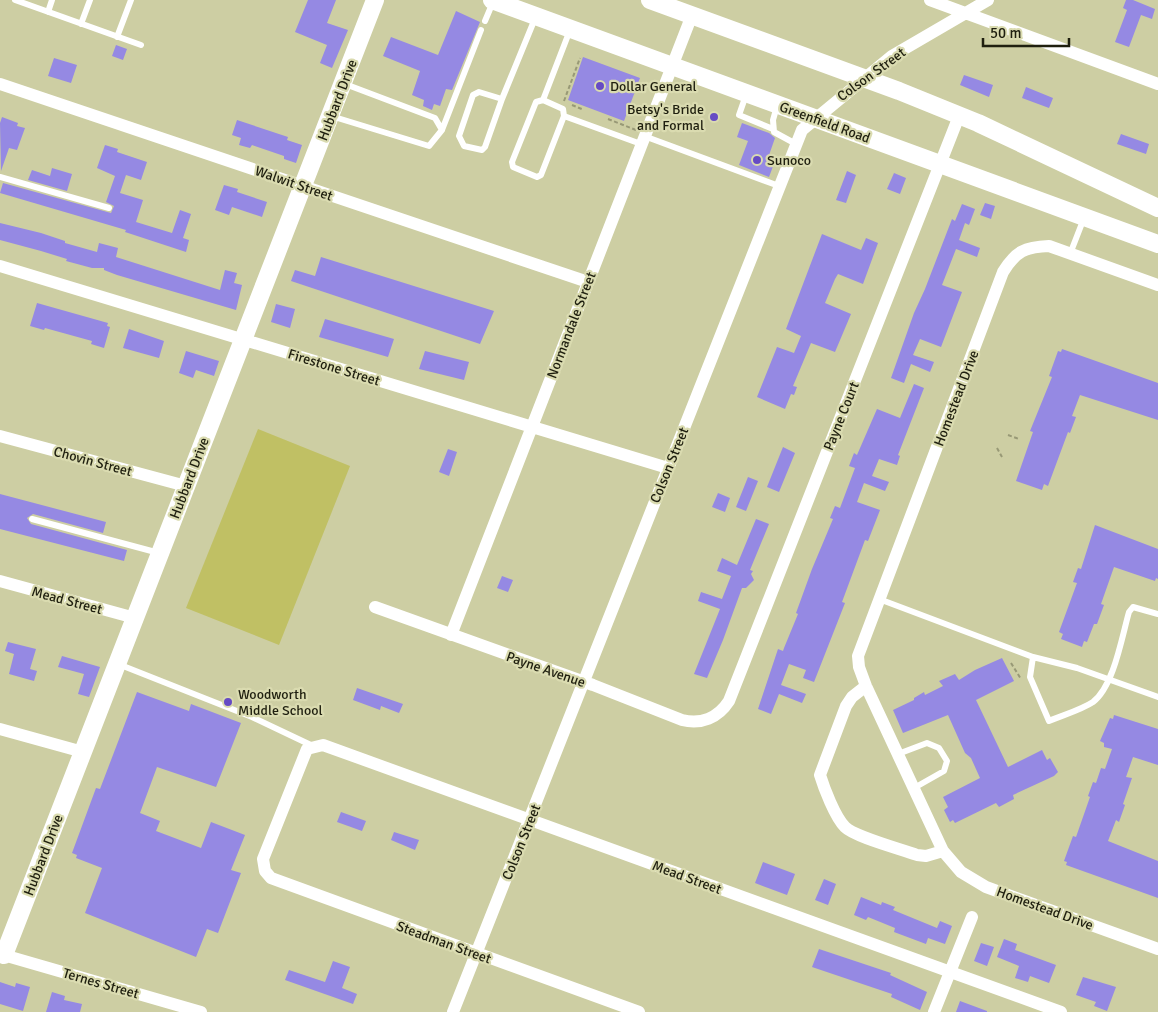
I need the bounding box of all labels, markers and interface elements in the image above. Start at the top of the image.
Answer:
scale bar [983,15,1069,47]
text: 50 m [990,24,1021,42]
street label: Colson Street [834,44,909,105]
street label: Hubbard Drive [314,57,361,143]
place label: Dollar General [610,78,697,95]
marker: Dollar General [594,80,606,92]
street label: Greenfield Road [777,98,872,147]
place label: Betsy's Bride and Formal [627,101,704,134]
marker: Betsy's Bride and Formal [708,111,720,123]
place label: Sunoco [767,152,811,169]
marker: Sunoco [751,154,763,166]
street label: Walwit Street [253,162,335,205]
street label: Normandale Street [543,269,600,381]
street label: Firestone Street [286,345,382,390]
street label: Homestead Drive [930,348,983,449]
street label: Payne Court [820,379,863,453]
street label: Colson Street [647,425,692,506]
street label: Hubbard Drive [166,435,213,521]
street label: Chovin Street [52,443,134,480]
street label: Mead Street [30,583,104,618]
street label: Payne Avenue [504,648,588,691]
place label: Woodworth Middle School [238,686,323,719]
marker: Woodworth Middle School [222,696,234,708]
street label: Colson Street [499,802,544,883]
street label: Hubbard Drive [20,812,67,898]
street label: Mead Street [650,857,724,898]
street label: Homestead Drive [994,883,1095,934]
street label: Steadman Street [394,917,494,968]
street label: Ternes Street [61,965,141,1002]

